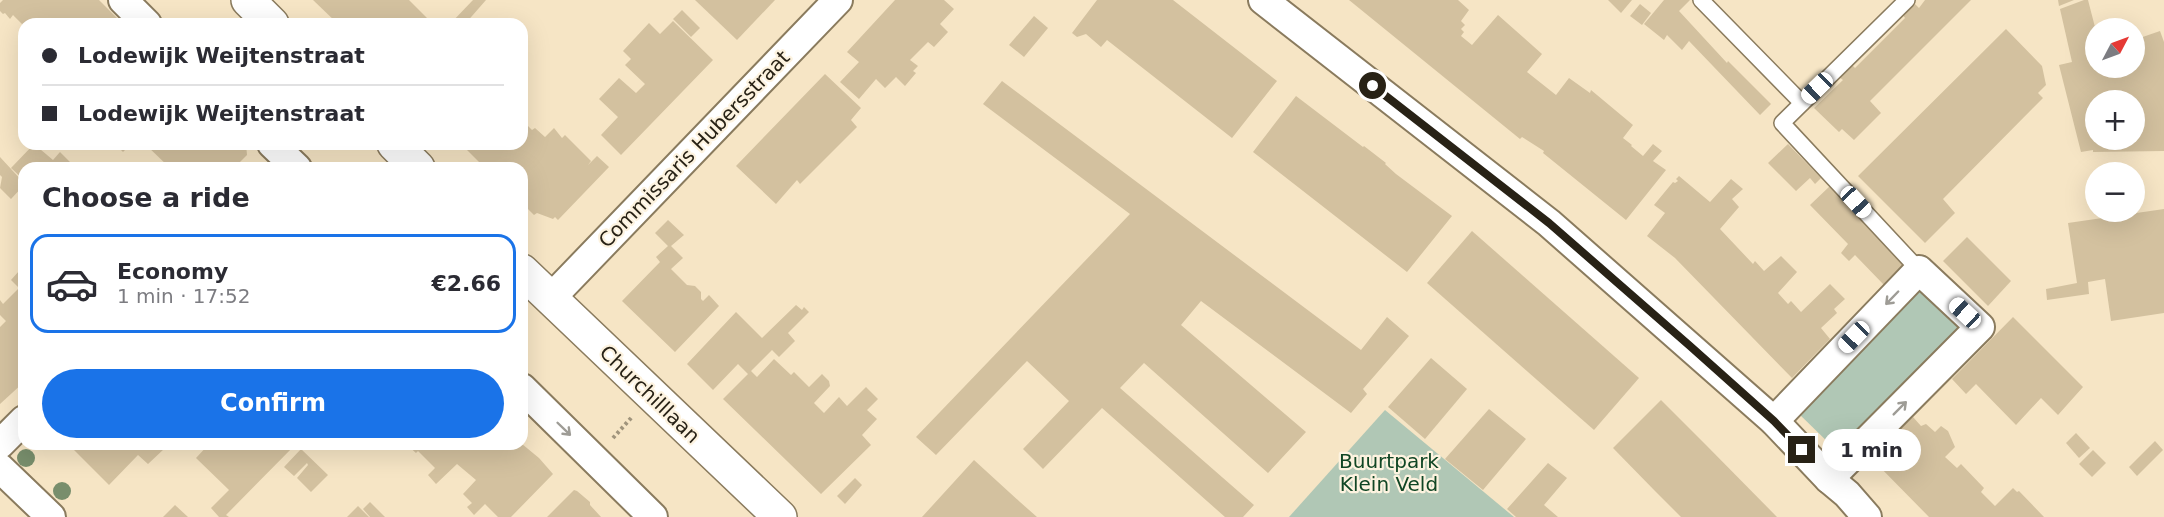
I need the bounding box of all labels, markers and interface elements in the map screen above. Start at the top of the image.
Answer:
north arrow [2085,18,2145,78]
map controls [2085,18,2145,222]
text: Lodewijk Weijtenstraat [78,43,365,68]
street label: Commissaris Hubersstraat [593,45,795,252]
car [1798,69,1836,107]
route start [1359,72,1386,99]
button: + [2085,90,2145,150]
text: Lodewijk Weijtenstraat [78,101,365,126]
button: − [2085,162,2145,222]
text: Choose a ride [42,182,250,213]
car [1837,183,1875,221]
icon: car [45,257,99,311]
text: Economy [117,259,228,284]
text: €2.66 [431,271,501,296]
text: 1 min · 17:52 [117,284,251,308]
one-way arrow [1885,290,1899,305]
car [1946,294,1984,332]
car [1835,318,1873,356]
street label: Churchilllaan [595,340,705,448]
button: Confirm [42,369,504,438]
one-way arrow [1893,400,1907,415]
one-way arrow [556,422,571,436]
callout: 1 min [1823,429,1922,471]
route end [1788,436,1815,463]
text: 1 min [1840,438,1903,462]
park label: Buurtpark Klein Veld [1339,449,1439,496]

